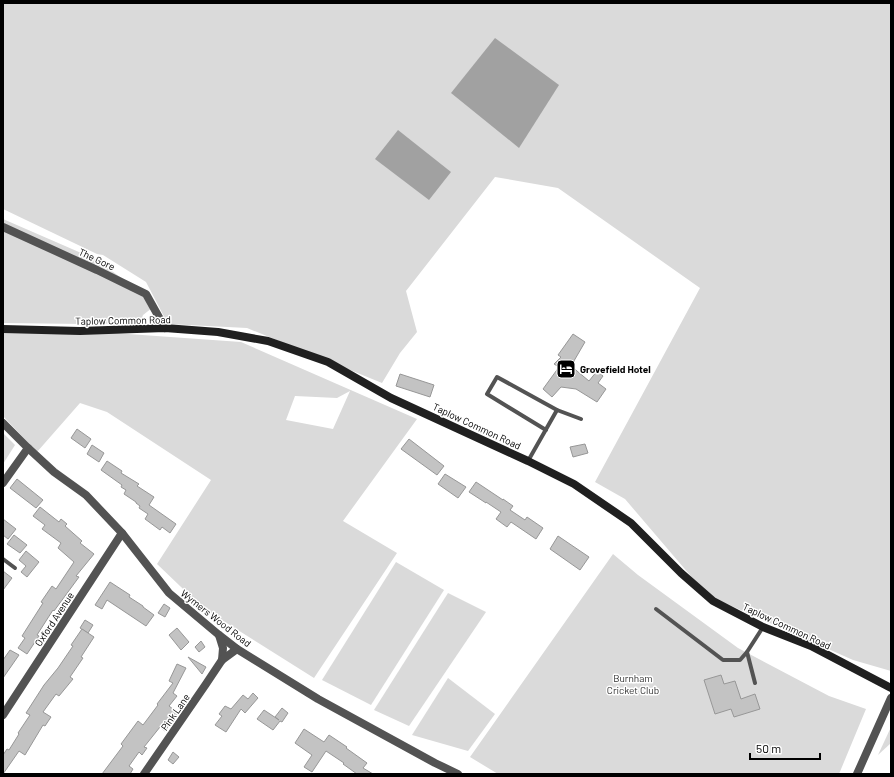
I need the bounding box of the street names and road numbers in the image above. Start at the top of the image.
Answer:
street label: The Gore [77,245,117,273]
street label: Taplow Common Road [75,313,171,327]
street label: Taplow Common Road [431,400,523,452]
street label: Wymers Wood Road [178,587,254,649]
street label: Oxford Avenue [32,590,76,648]
street label: Taplow Common Road [741,600,833,652]
street label: Pink Lane [158,691,192,733]

